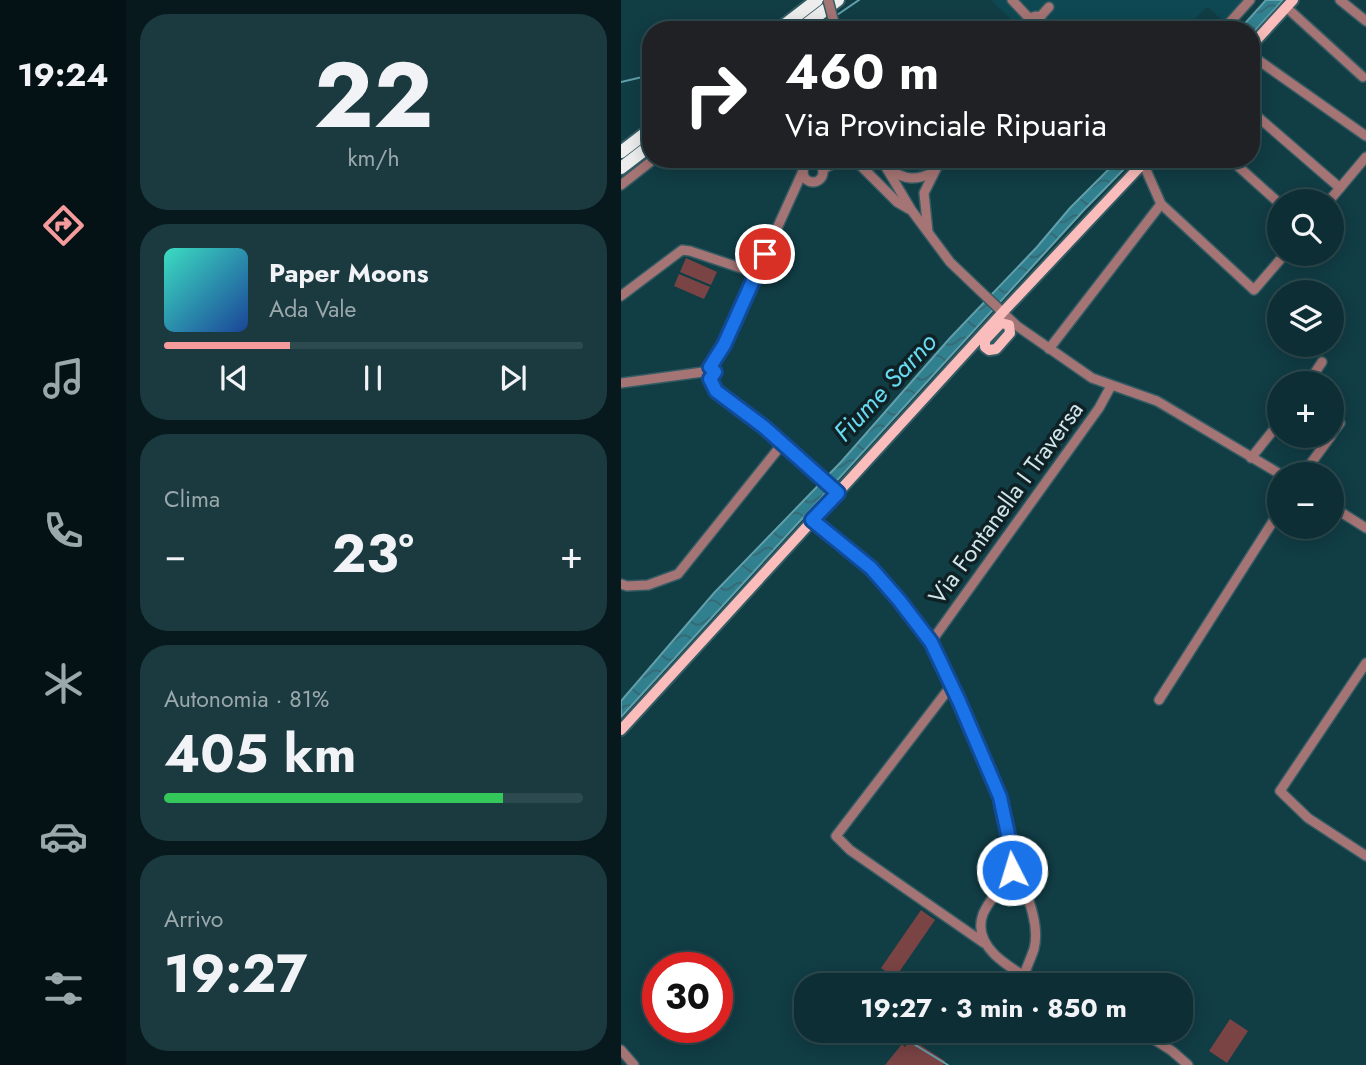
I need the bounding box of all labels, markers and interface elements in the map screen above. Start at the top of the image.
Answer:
text: 22 [314,30,433,161]
text: 460 m [785,37,939,107]
icon: right [670,49,761,140]
text: 19:24 [17,52,109,98]
text: Via Provinciale Ripuaria [785,102,1107,148]
text: km/h [348,141,399,175]
map controls [1267,189,1344,539]
button: search [1267,189,1344,266]
icon: directions [39,201,88,250]
pin [735,224,795,284]
icon: arrive [746,235,784,273]
text: Paper Moons [269,254,429,292]
button: layers [1267,280,1344,357]
text: Ada Vale [269,292,356,326]
water label: Fiume Sarno [824,324,946,450]
icon: music [39,354,88,403]
icon: previous [215,359,253,397]
icon: pause [354,359,392,397]
icon: next [494,359,532,397]
button: + [1267,371,1344,448]
street label: Via Fontanella I Traversa [920,394,1091,612]
button: − [1267,462,1344,539]
text: Clima [164,482,220,516]
icon: phone [39,506,88,555]
text: 23° [332,516,414,592]
text: − [164,527,186,582]
text: + [560,527,583,582]
icon: climate [39,659,88,708]
text: Autonomia · 81% [164,682,329,716]
text: 405 km [164,716,357,792]
icon: car [39,812,88,861]
position arrow [975,833,1049,907]
text: Arrivo [164,902,223,936]
text: 19:27 [164,936,307,1012]
speed limit sign: 30 [642,952,733,1043]
icon: filters [39,964,88,1013]
text: 19:27 · 3 min · 850 m [860,989,1127,1027]

